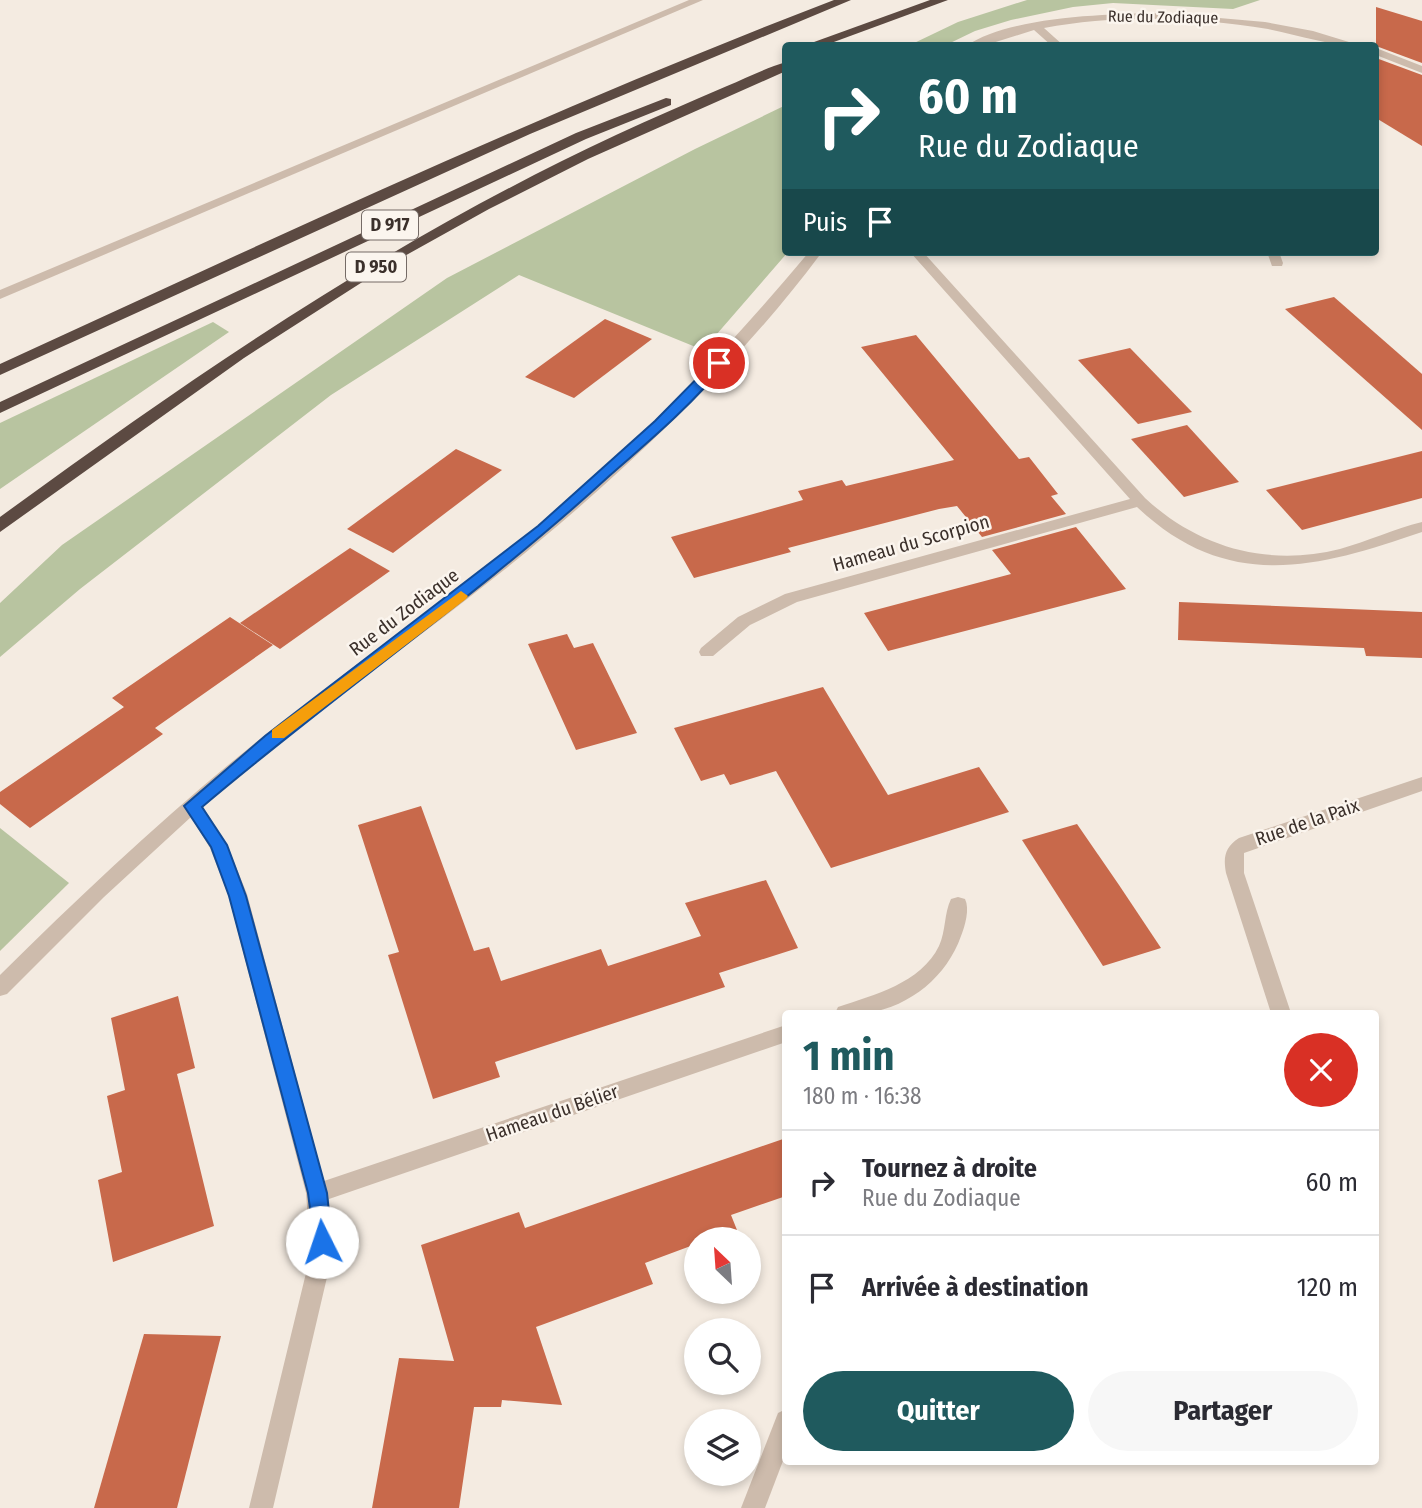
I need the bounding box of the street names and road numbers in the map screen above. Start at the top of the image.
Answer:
street label: Rue du Zodiaque [1108,7,1218,27]
road number: D 917 [362,210,418,240]
road number: D 950 [346,253,406,282]
street label: Hameau du Scorpion [830,510,992,576]
street label: Rue du Zodiaque [345,563,463,661]
street label: Rue de la Paix [1252,793,1363,850]
street label: Hameau du Bélier [483,1079,622,1146]

